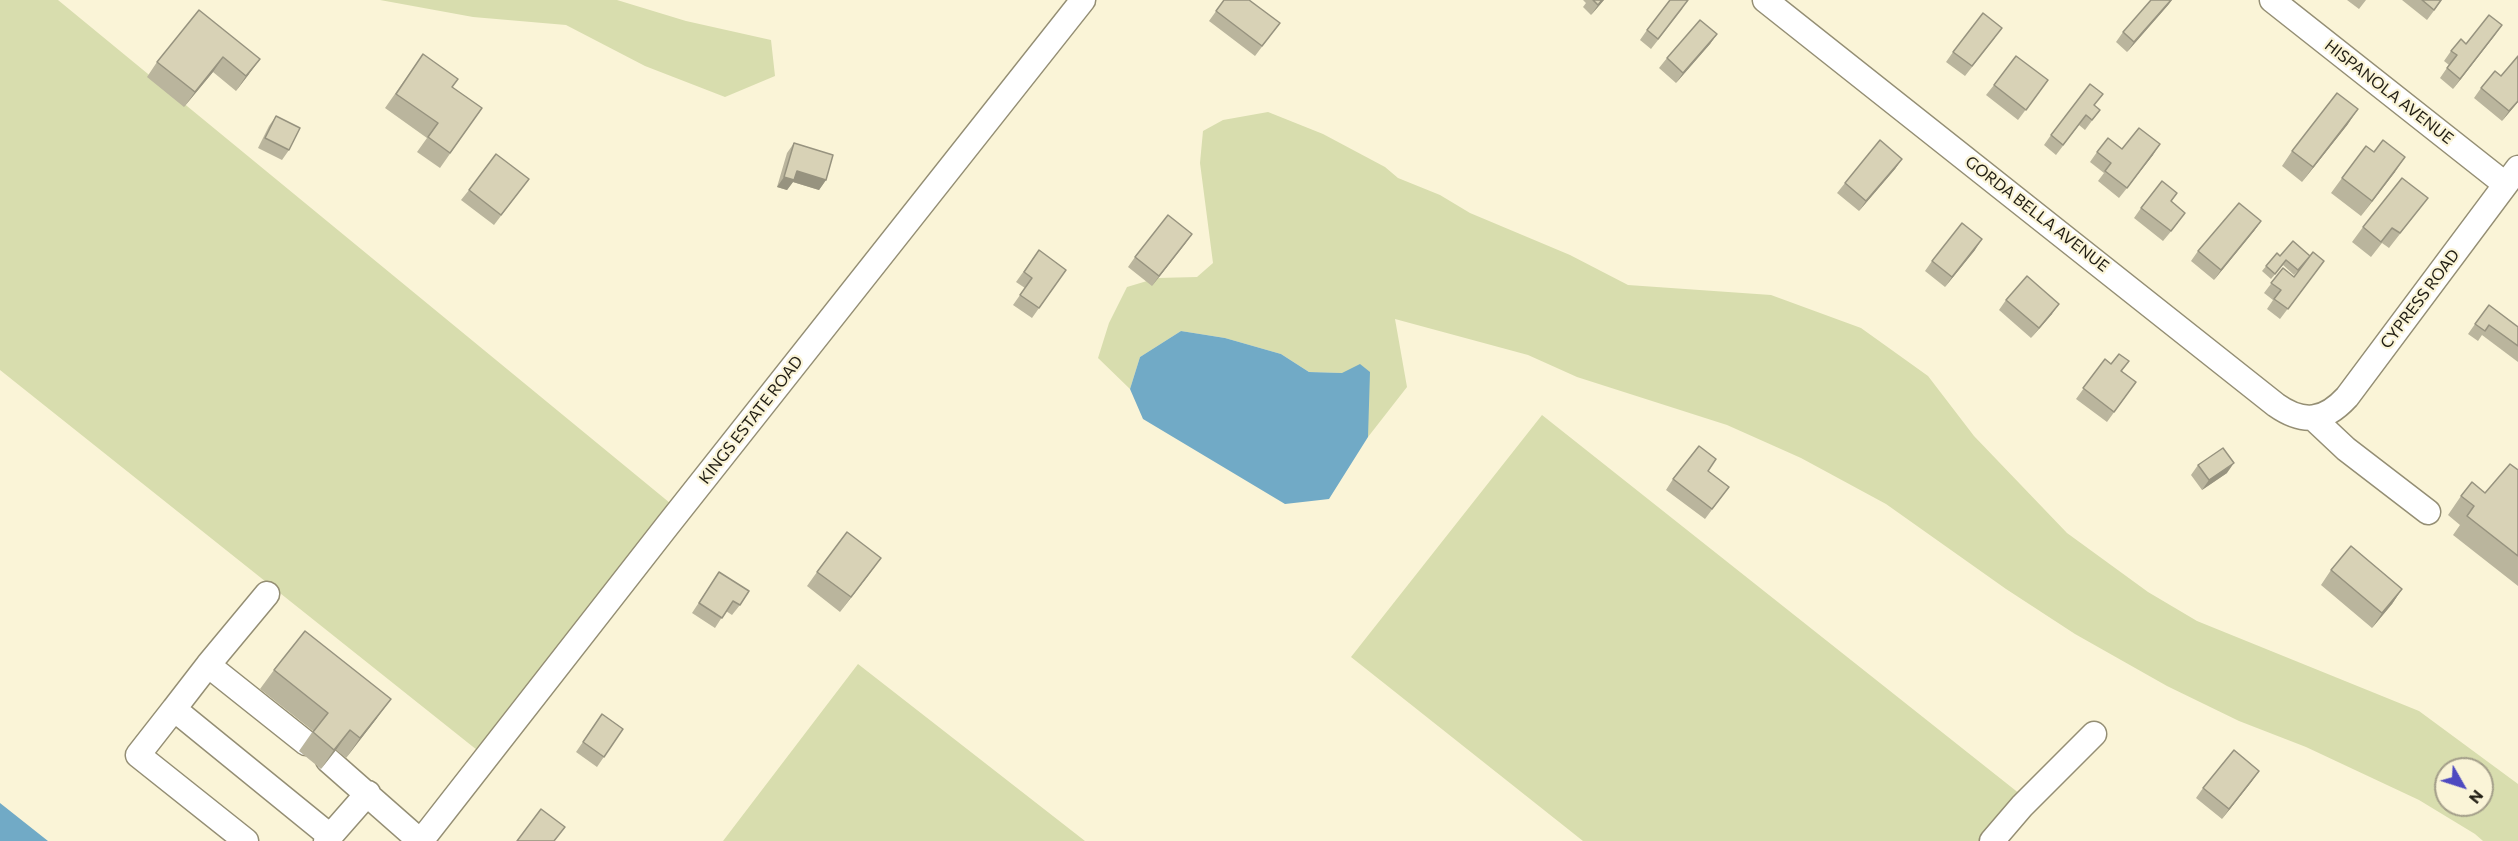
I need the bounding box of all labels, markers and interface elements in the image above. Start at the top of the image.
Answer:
street label: HISPANOLA AVENUE [2321,36,2457,148]
street label: GORDA BELLA AVENUE [1961,152,2113,276]
street label: CYPRESS ROAD [2376,246,2464,352]
street label: KINGS ESTATE ROAD [695,352,807,488]
north arrow [2434,757,2494,817]
text: N [2466,787,2488,808]

